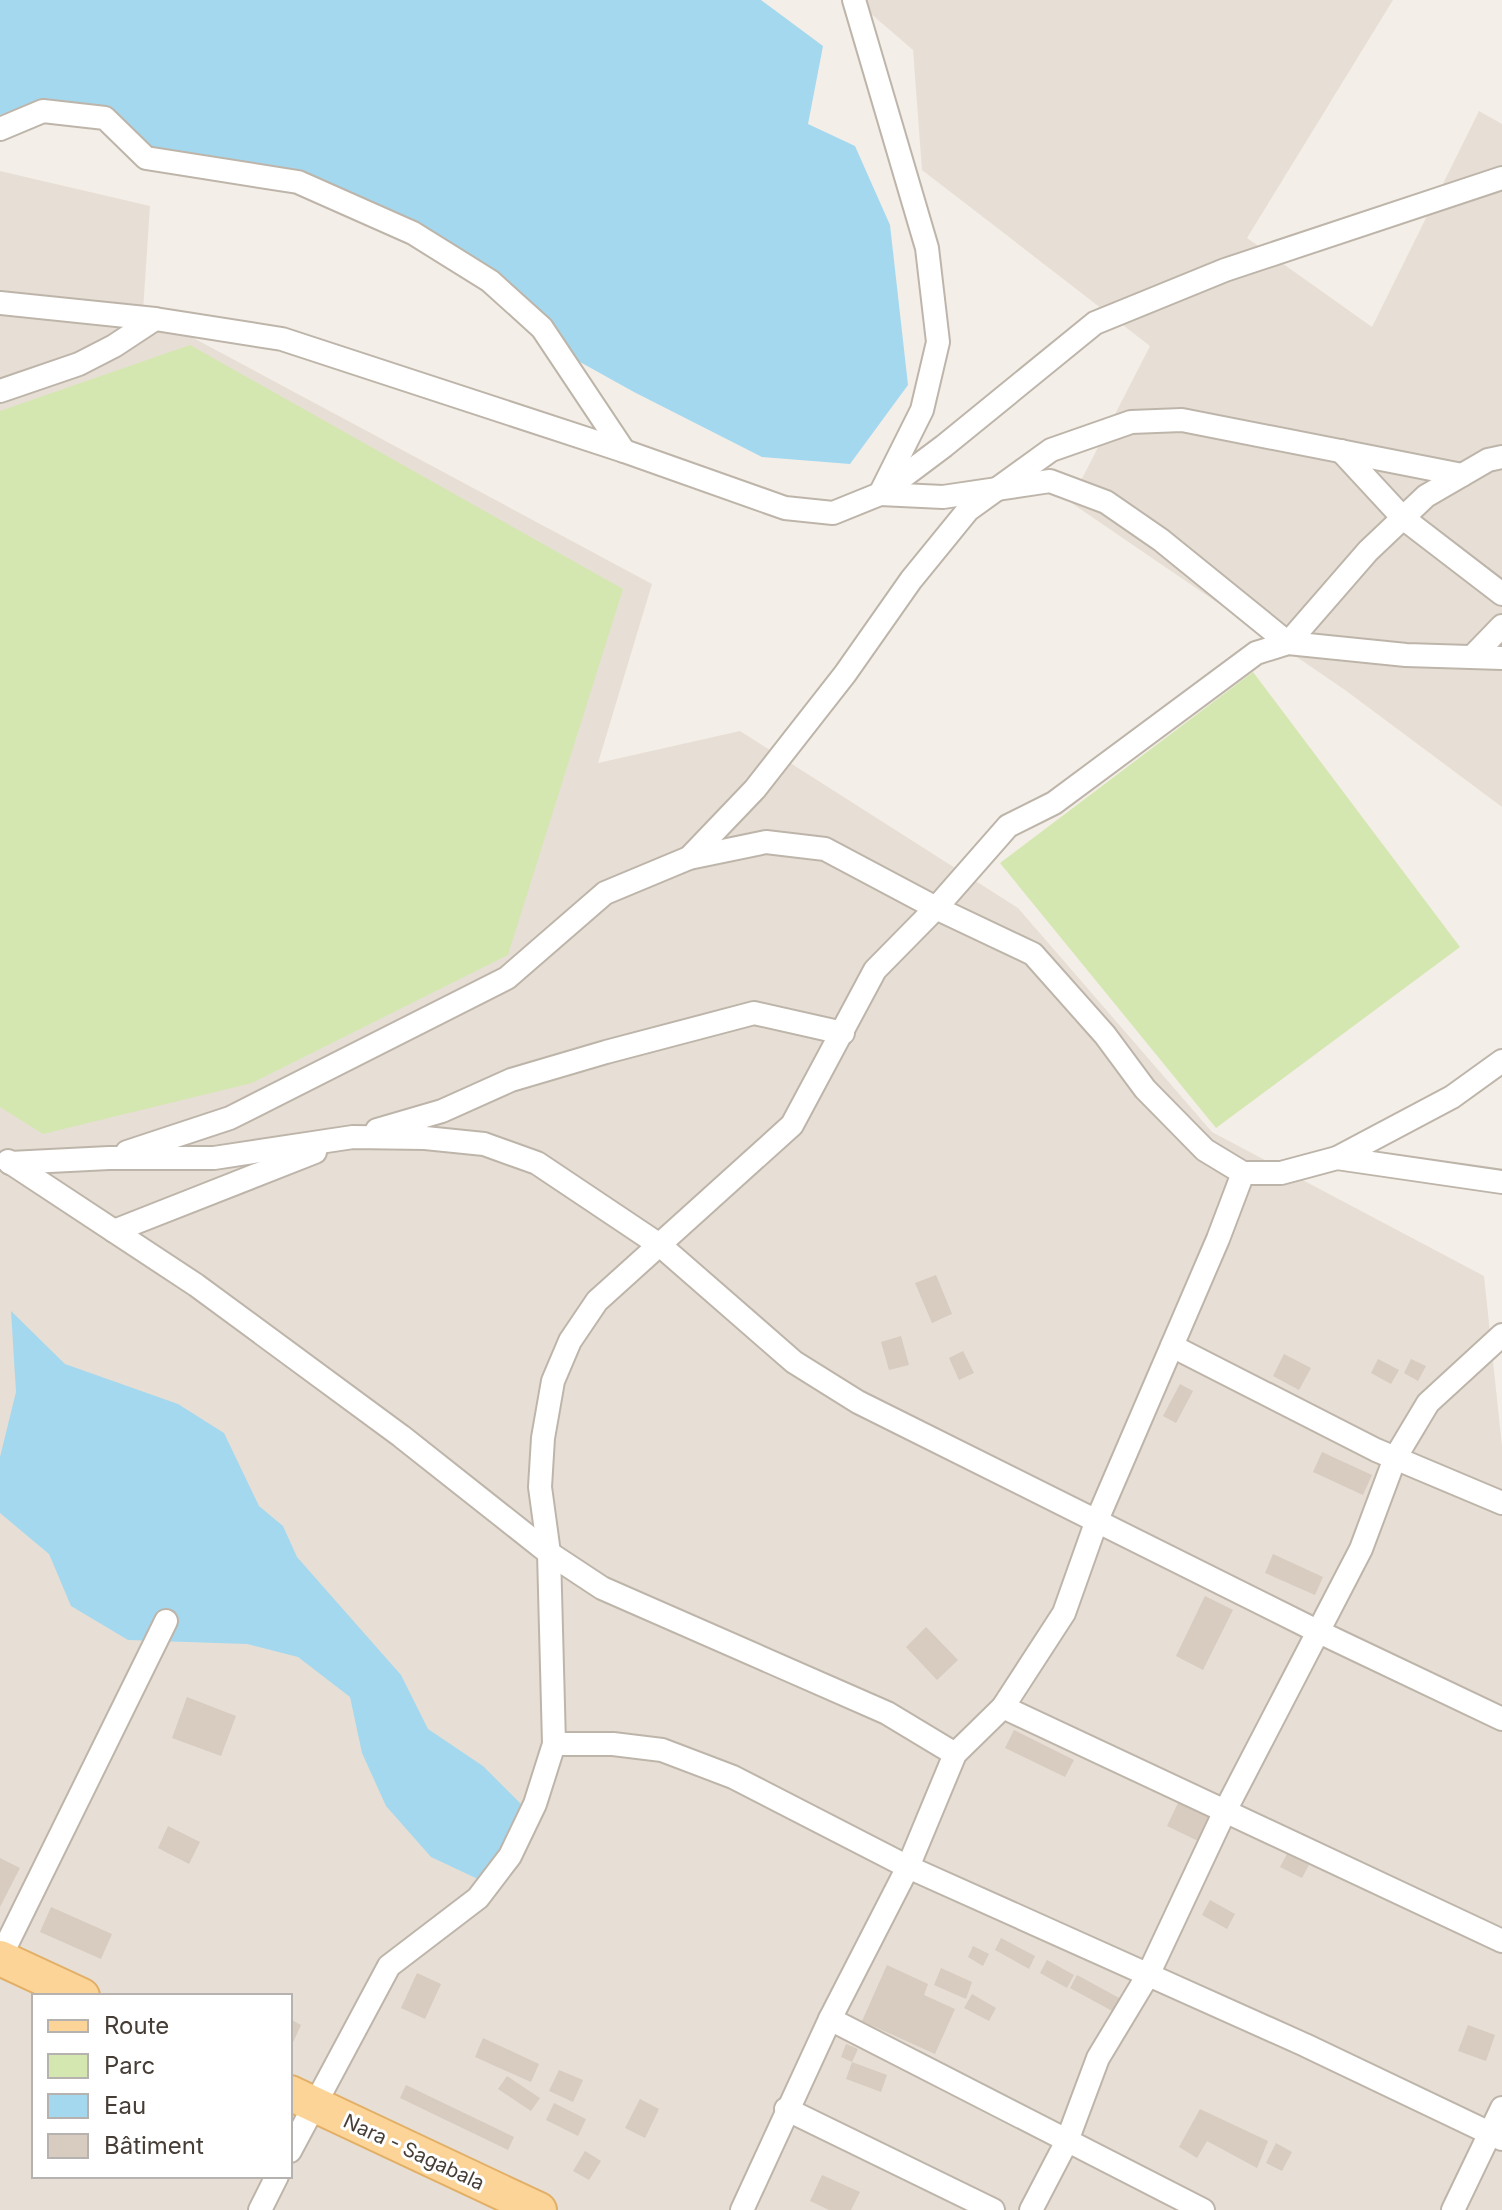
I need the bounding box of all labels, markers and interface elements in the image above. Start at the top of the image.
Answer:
legend [32,1994,292,2178]
text: Route [104,2011,169,2040]
text: Parc [104,2051,155,2080]
text: Eau [104,2091,146,2120]
street label: Nara - Sagabala [340,2109,488,2195]
text: Bâtiment [104,2131,204,2160]

